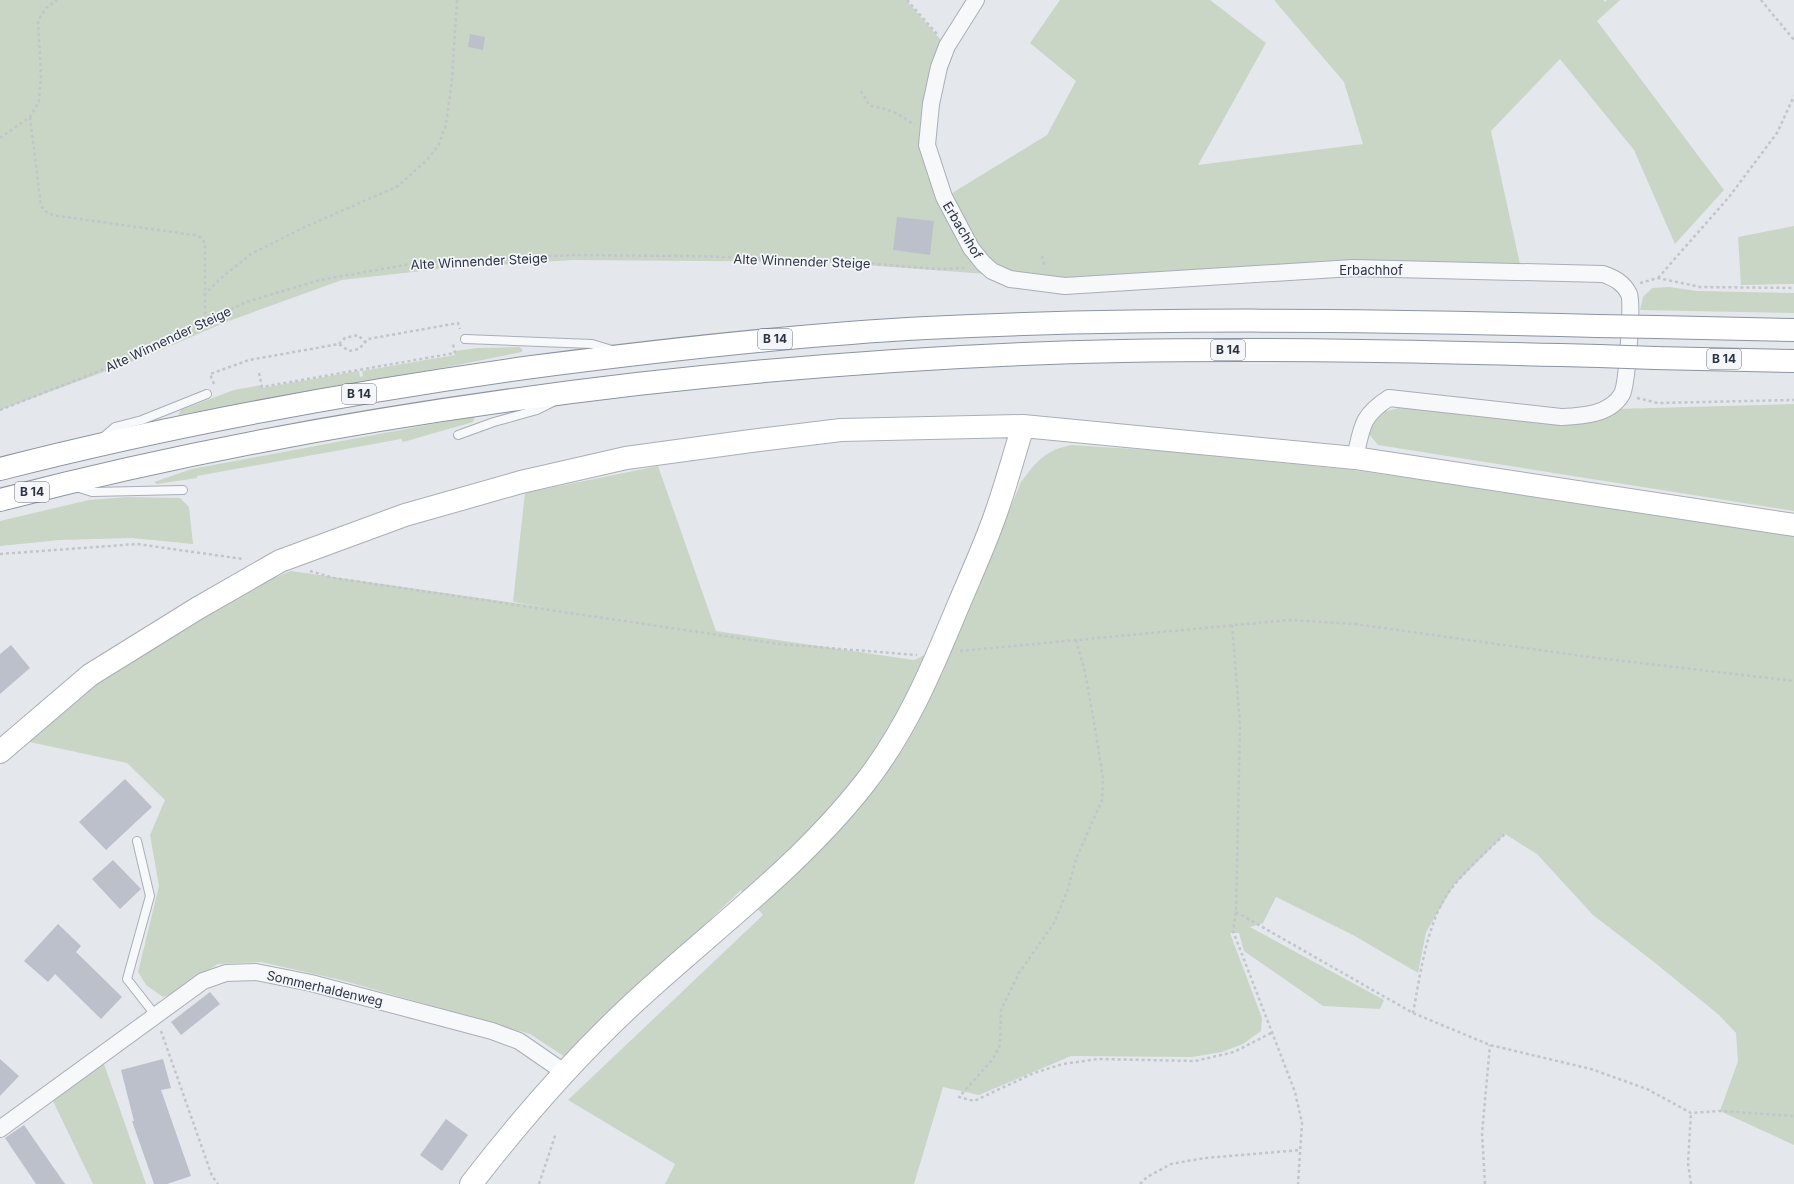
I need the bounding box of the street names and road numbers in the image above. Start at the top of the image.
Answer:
street label: Erbachhof [940,199,986,262]
street label: Alte Winnender Steige [410,249,548,273]
street label: Alte Winnender Steige [733,251,871,271]
street label: Erbachhof [1339,262,1403,278]
street label: Alte Winnender Steige [102,303,234,375]
road number: B 14 [758,329,792,349]
road number: B 14 [1211,340,1245,360]
road number: B 14 [1707,349,1741,369]
road number: B 14 [342,384,376,404]
road number: B 14 [15,482,49,502]
street label: Sommerhaldenweg [265,967,385,1009]

